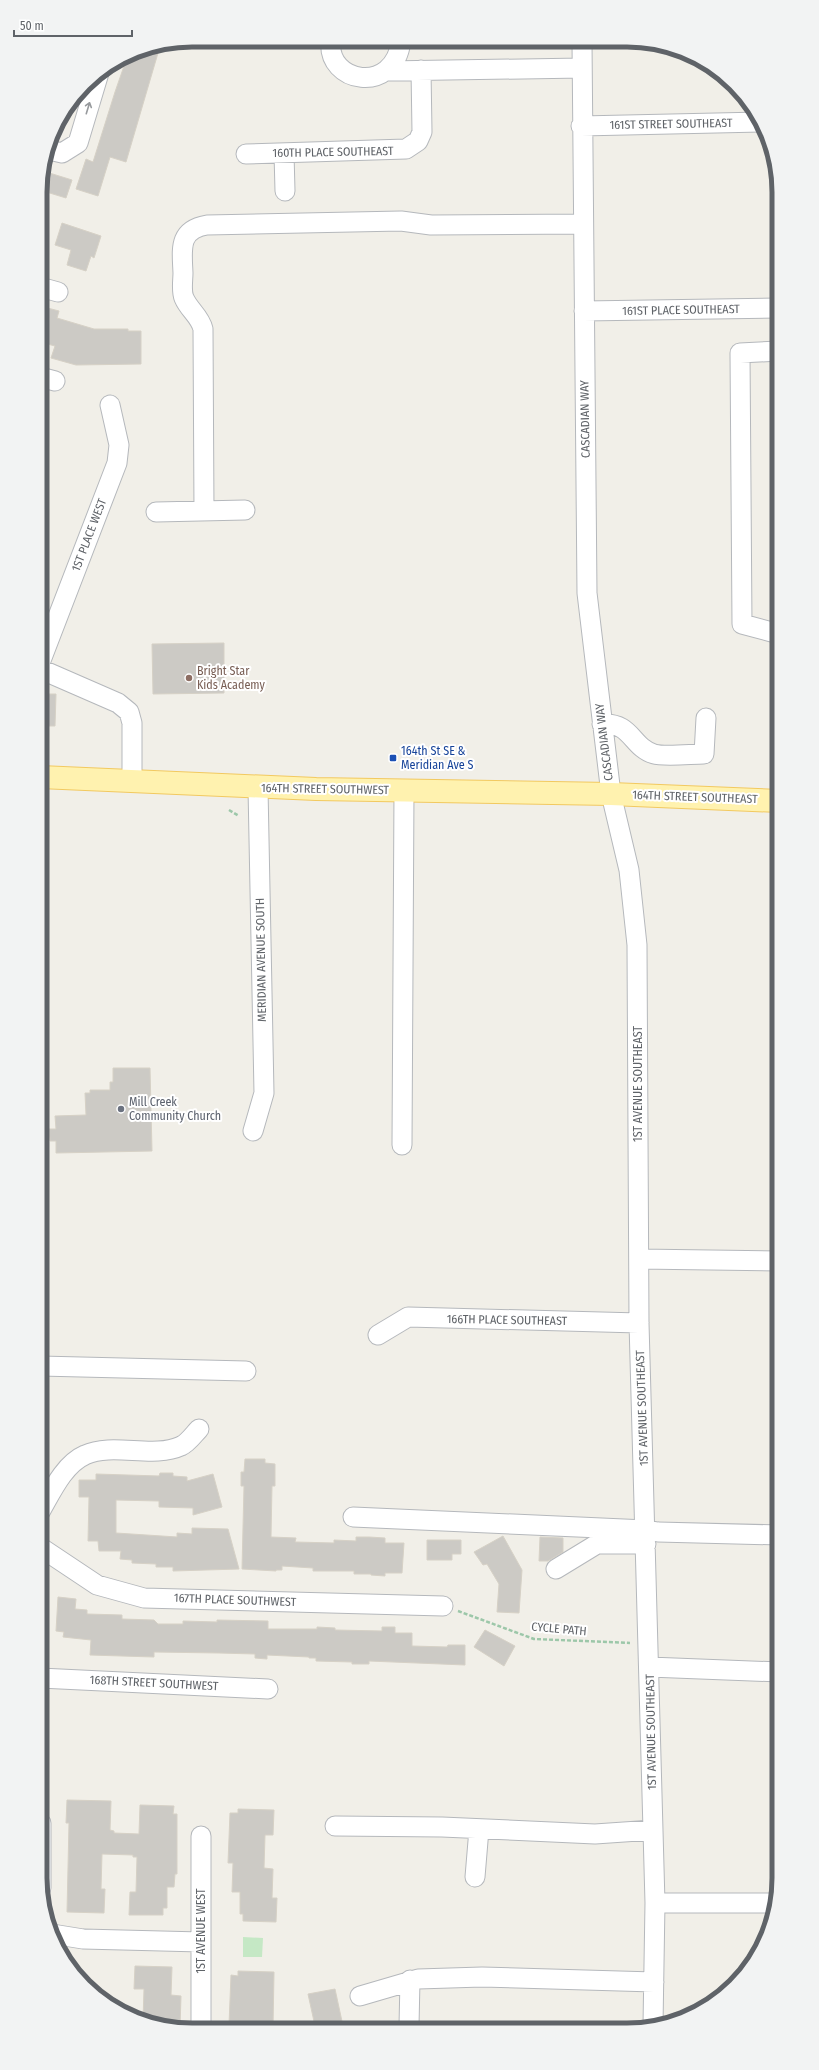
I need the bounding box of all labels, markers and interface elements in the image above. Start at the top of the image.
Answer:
scale bar [14,12,132,38]
text: 50 m [20,19,44,33]
one-way arrow [85,102,92,115]
street label: 161ST STREET SOUTHEAST [609,116,733,132]
street label: 160TH PLACE SOUTHEAST [272,144,394,160]
street label: 161ST PLACE SOUTHEAST [622,302,740,318]
street label: CASCADIAN WAY [577,380,593,458]
street label: 1ST PLACE WEST [69,496,109,573]
place label: Bright Star Kids Academy [197,664,265,692]
marker: Bright Star Kids Academy [184,673,194,683]
street label: CASCADIAN WAY [592,702,616,782]
place label: 164th St SE & Meridian Ave S [401,744,474,772]
marker: 164th St SE & Meridian Ave S [388,753,398,763]
street label: 164TH STREET SOUTHWEST [261,781,390,797]
street label: 164TH STREET SOUTHEAST [632,788,758,806]
street label: MERIDIAN AVENUE SOUTH [253,898,269,1022]
street label: 1ST AVENUE SOUTHEAST [631,1026,645,1142]
place label: Mill Creek Community Church [129,1095,221,1123]
marker: Mill Creek Community Church [116,1104,126,1114]
street label: 166TH PLACE SOUTHEAST [447,1312,568,1328]
street label: 1ST AVENUE SOUTHEAST [633,1349,651,1466]
street label: 167TH PLACE SOUTHWEST [174,1591,297,1609]
street label: CYCLE PATH [531,1620,587,1638]
street label: 168TH STREET SOUTHWEST [89,1673,219,1693]
street label: 1ST AVENUE SOUTHEAST [643,1673,659,1790]
street label: 1ST AVENUE WEST [194,1888,208,1974]

